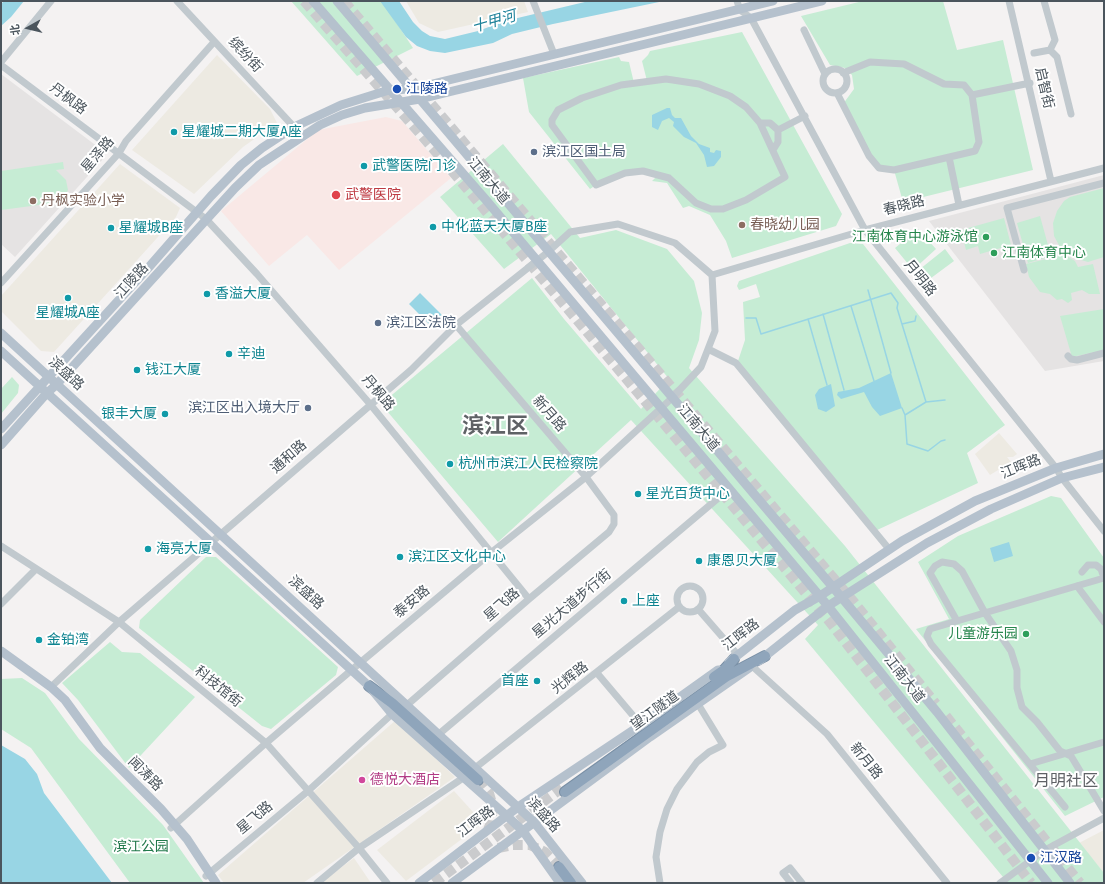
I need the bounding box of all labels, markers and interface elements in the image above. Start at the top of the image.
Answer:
water label: 十甲河 [470,7,518,37]
north arrow [8,8,48,48]
text: 北 [8,23,23,36]
street label: 缤纷街 [225,34,265,76]
street label: 启智街 [1031,66,1057,110]
street label: 丹枫路 [46,80,90,118]
place label: 江陵路 [406,81,448,97]
marker: 江陵路 [391,83,403,95]
place label: 星耀城二期大厦A座 [182,124,302,140]
marker: 星耀城二期大厦A座 [169,127,179,137]
street label: 星泽路 [78,134,118,176]
place label: 滨江区国土局 [542,144,626,160]
marker: 滨江区国土局 [529,147,539,157]
street label: 江南大道 [464,154,512,208]
place label: 武警医院门诊 [372,158,456,174]
marker: 武警医院门诊 [359,161,369,171]
place label: 武警医院 [345,187,401,203]
marker: 武警医院 [330,189,342,201]
place label: 丹枫实验小学 [41,193,125,209]
street label: 春晓路 [882,193,926,219]
marker: 丹枫实验小学 [28,196,38,206]
place label: 春晓幼儿园 [750,217,820,233]
place label: 中化蓝天大厦B座 [441,219,548,235]
place label: 星耀城B座 [119,220,184,236]
marker: 春晓幼儿园 [737,220,747,230]
marker: 中化蓝天大厦B座 [428,222,438,232]
marker: 星耀城B座 [106,223,116,233]
place label: 江南体育中心游泳馆 [852,229,978,245]
marker: 江南体育中心游泳馆 [981,232,991,242]
place label: 江南体育中心 [1002,245,1086,261]
marker: 江南体育中心 [989,248,999,258]
street label: 月明路 [900,256,940,300]
street label: 江陵路 [112,260,152,302]
place label: 香溢大厦 [215,286,271,302]
marker: 香溢大厦 [202,289,212,299]
marker: 星耀城A座 [63,293,73,303]
place label: 星耀城A座 [36,305,100,321]
place label: 滨江区法院 [386,315,456,331]
marker: 滨江区法院 [373,318,383,328]
place label: 辛迪 [237,346,265,362]
marker: 辛迪 [224,349,234,359]
street label: 滨盛路 [45,354,87,394]
place label: 钱江大厦 [145,362,201,378]
marker: 钱江大厦 [132,365,142,375]
street label: 丹枫路 [358,372,398,414]
street label: 新月路 [529,393,569,435]
place label: 滨江区出入境大厅 [188,400,300,416]
street label: 江南大道 [674,401,722,455]
marker: 滨江区出入境大厅 [303,403,313,413]
place label: 银丰大厦 [101,406,157,422]
marker: 银丰大厦 [160,409,170,419]
district label: 滨江区 [462,414,528,440]
street label: 通和路 [268,437,310,477]
street label: 江晖路 [998,451,1044,483]
place label: 杭州市滨江人民检察院 [458,456,598,472]
marker: 杭州市滨江人民检察院 [445,459,455,469]
place label: 星光百货中心 [646,486,730,502]
marker: 星光百货中心 [633,489,643,499]
place label: 海亮大厦 [156,541,212,557]
marker: 海亮大厦 [143,544,153,554]
place label: 滨江区文化中心 [408,549,506,565]
marker: 滨江区文化中心 [395,552,405,562]
place label: 康恩贝大厦 [707,553,777,569]
marker: 康恩贝大厦 [694,556,704,566]
street label: 星光大道步行街 [529,566,615,642]
street label: 滨盛路 [285,573,327,613]
street label: 泰安路 [391,582,433,622]
street label: 星飞路 [481,585,523,625]
place label: 上座 [632,593,660,609]
marker: 上座 [619,596,629,606]
street label: 江晖路 [719,615,763,655]
place label: 儿童游乐园 [948,626,1018,642]
marker: 儿童游乐园 [1021,629,1031,639]
place label: 金铂湾 [47,632,89,648]
marker: 金铂湾 [34,635,44,645]
street label: 江南大道 [880,652,928,706]
street label: 光辉路 [548,658,592,698]
street label: 科技馆街 [191,663,245,711]
place label: 首座 [501,673,529,689]
marker: 首座 [532,676,542,686]
street label: 望江隧道 [627,688,683,734]
street label: 新月路 [846,739,886,783]
street label: 闻涛路 [124,753,166,795]
place label: 德悦大酒店 [370,772,440,788]
district label: 月明社区 [1034,772,1098,792]
marker: 德悦大酒店 [357,775,367,785]
street label: 滨盛路 [523,794,563,836]
street label: 星飞路 [234,798,276,838]
street label: 江晖路 [454,803,498,841]
park label: 滨江公园 [113,839,169,855]
place label: 江汉路 [1040,850,1082,866]
marker: 江汉路 [1025,852,1037,864]

